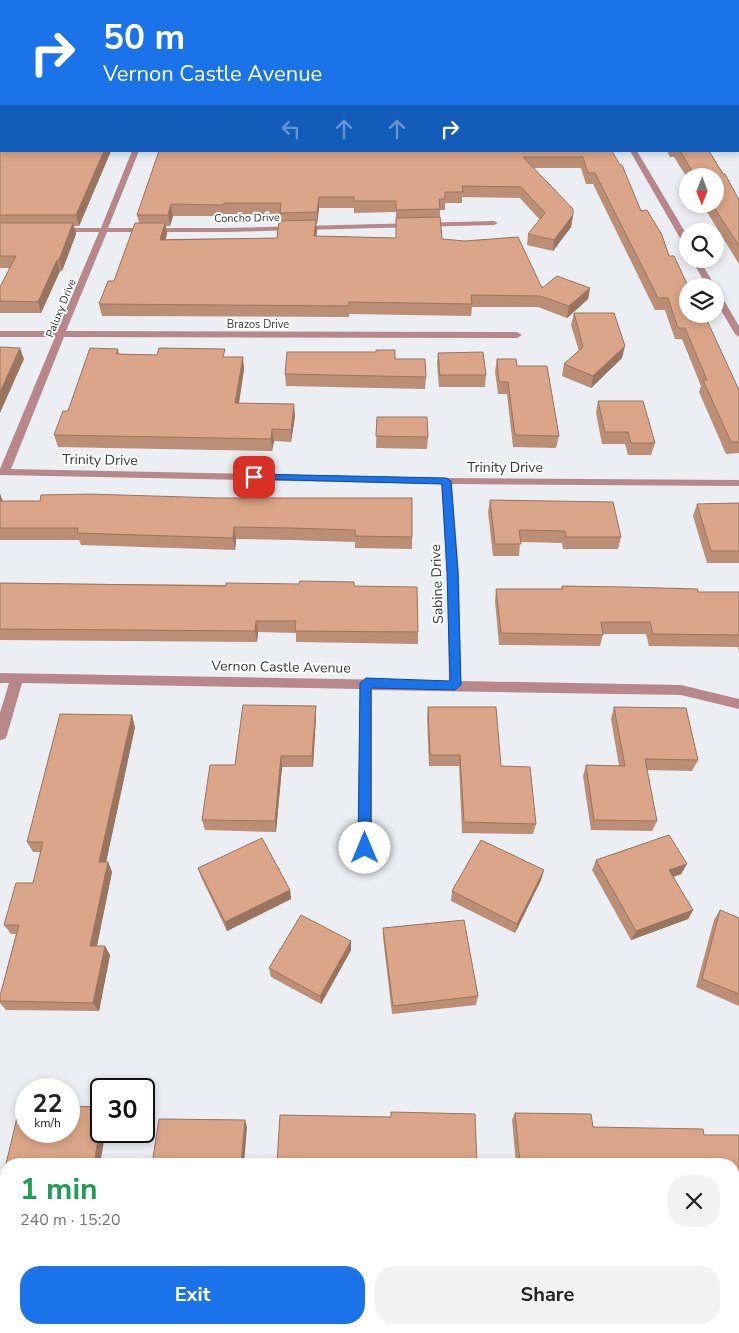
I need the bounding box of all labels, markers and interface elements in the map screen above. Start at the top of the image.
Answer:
text: 50 m [103,14,185,61]
icon: right [20,20,85,85]
text: Vernon Castle Avenue [103,59,322,89]
icon: left [277,115,305,143]
icon: ahead [330,115,358,143]
icon: ahead [383,115,411,143]
icon: right [436,115,464,143]
north arrow [679,168,724,212]
map controls [679,168,724,323]
street label: Concho Drive [214,210,280,226]
button: search [679,223,724,268]
street label: Paluxy Drive [42,276,80,340]
button: layers [679,278,724,323]
street label: Brazos Drive [227,317,289,332]
street label: Trinity Drive [62,450,138,470]
pin [233,456,275,498]
street label: Trinity Drive [467,458,543,477]
icon: arrive [240,463,268,491]
street label: Sabine Drive [426,544,448,624]
street label: Vernon Castle Avenue [210,656,351,678]
position arrow [338,821,390,873]
speed limit sign: 30 [90,1078,155,1143]
text: 22 [32,1087,63,1121]
text: km/h [34,1115,61,1131]
text: 1 min [20,1169,98,1210]
button: close [668,1175,720,1227]
text: 240 m · 15:20 [20,1209,121,1231]
button: Exit [20,1266,365,1324]
button: Share [375,1266,720,1324]

